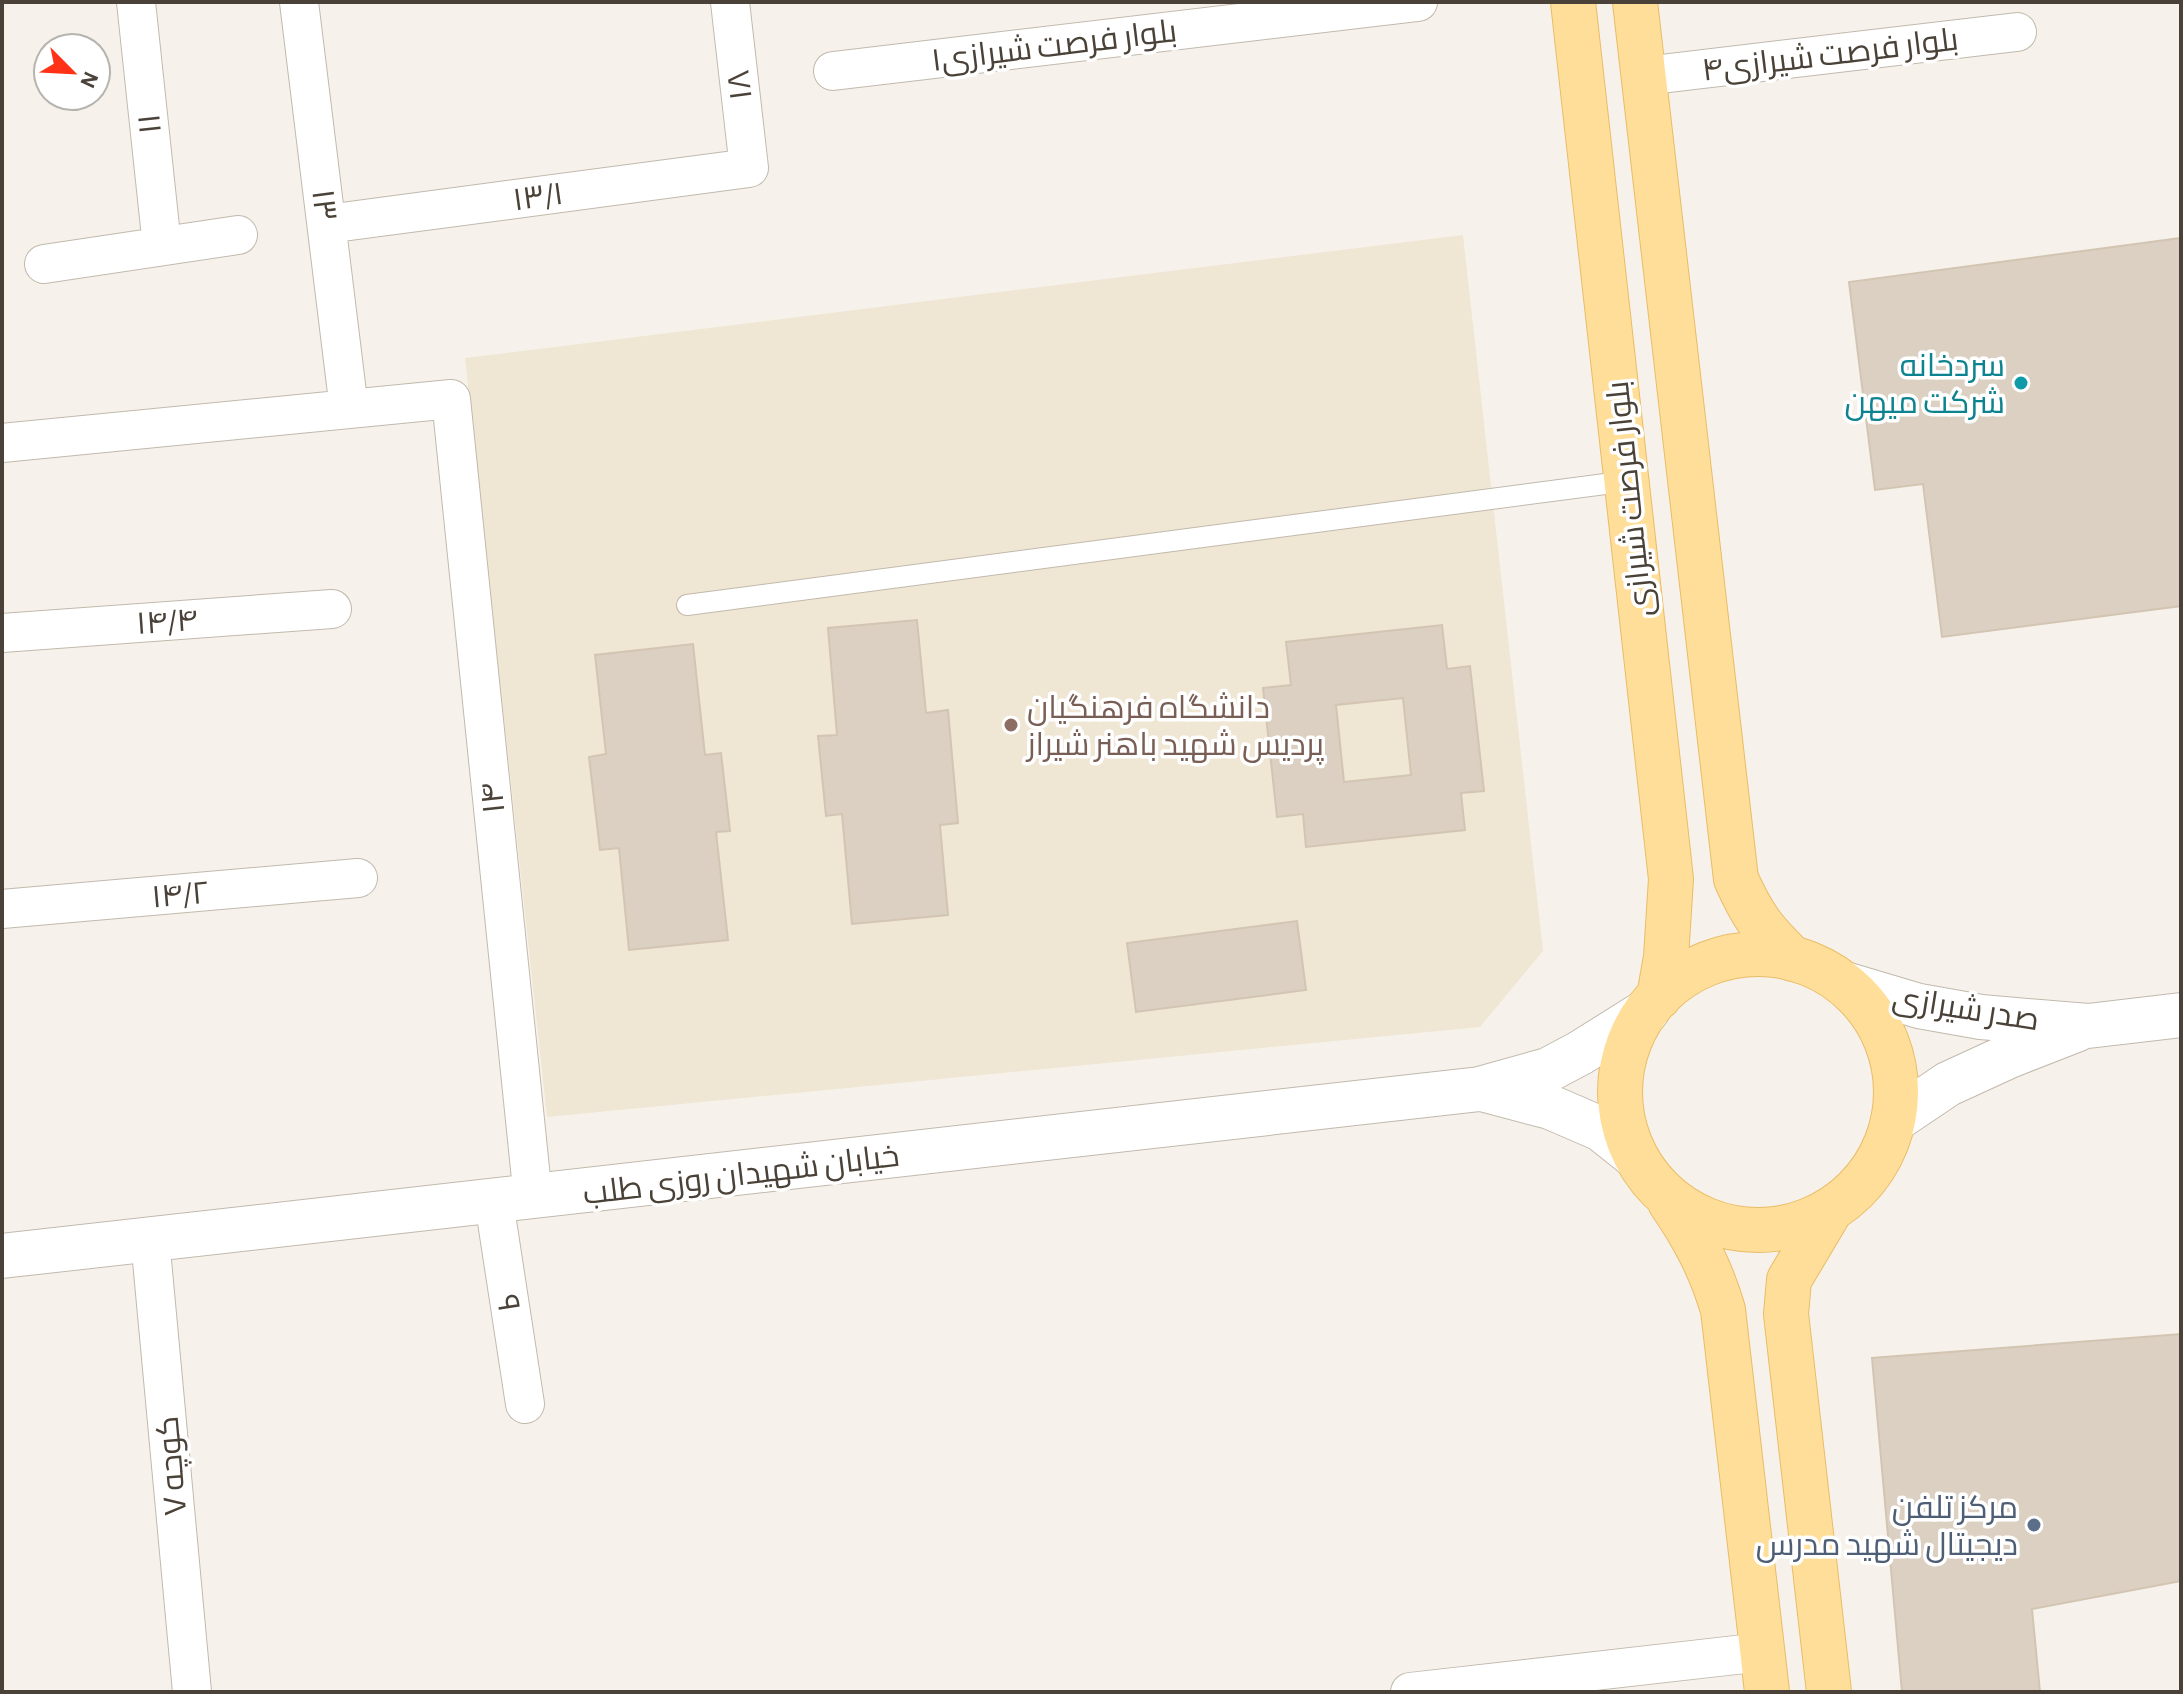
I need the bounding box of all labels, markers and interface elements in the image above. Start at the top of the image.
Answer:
street label: ۱بلوار فرصت شیرازی [930,15,1179,79]
street label: بلوار فرصت شیرازی۴ [1700,23,1960,89]
north arrow [32,32,112,112]
text: N [76,68,103,91]
street label: ۱۸ [722,68,758,102]
street label: ۱۱ [133,112,167,135]
street label: ۱۳/۱ [511,178,565,216]
street label: ۱۳ [306,188,342,223]
place label: سردخانه شرکت میهن [1845,350,2005,421]
marker: سردخانه شرکت میهن [2012,374,2030,392]
street label: بلوار فرصت شیرازی [1602,379,1660,618]
street label: ۱۴/۴ [135,604,199,640]
place label: دانشگاه فرهنگیان پردیس شهید باهنر شیراز [1025,692,1324,765]
marker: دانشگاه فرهنگیان پردیس شهید باهنر شیراز [1002,716,1020,734]
street label: ۱۴ [475,781,511,815]
street label: ۱۴/۲ [150,877,210,913]
street label: صدر شیرازی [1890,982,2042,1038]
street label: خیابان شهیدان روزی طلب [581,1140,901,1212]
street label: ۹ [491,1292,525,1314]
street label: کوچه ۷ [152,1414,196,1517]
place label: مرکز تلفن دیجیتال شهید مدرس [1756,1492,2018,1563]
marker: مرکز تلفن دیجیتال شهید مدرس [2025,1516,2043,1534]

